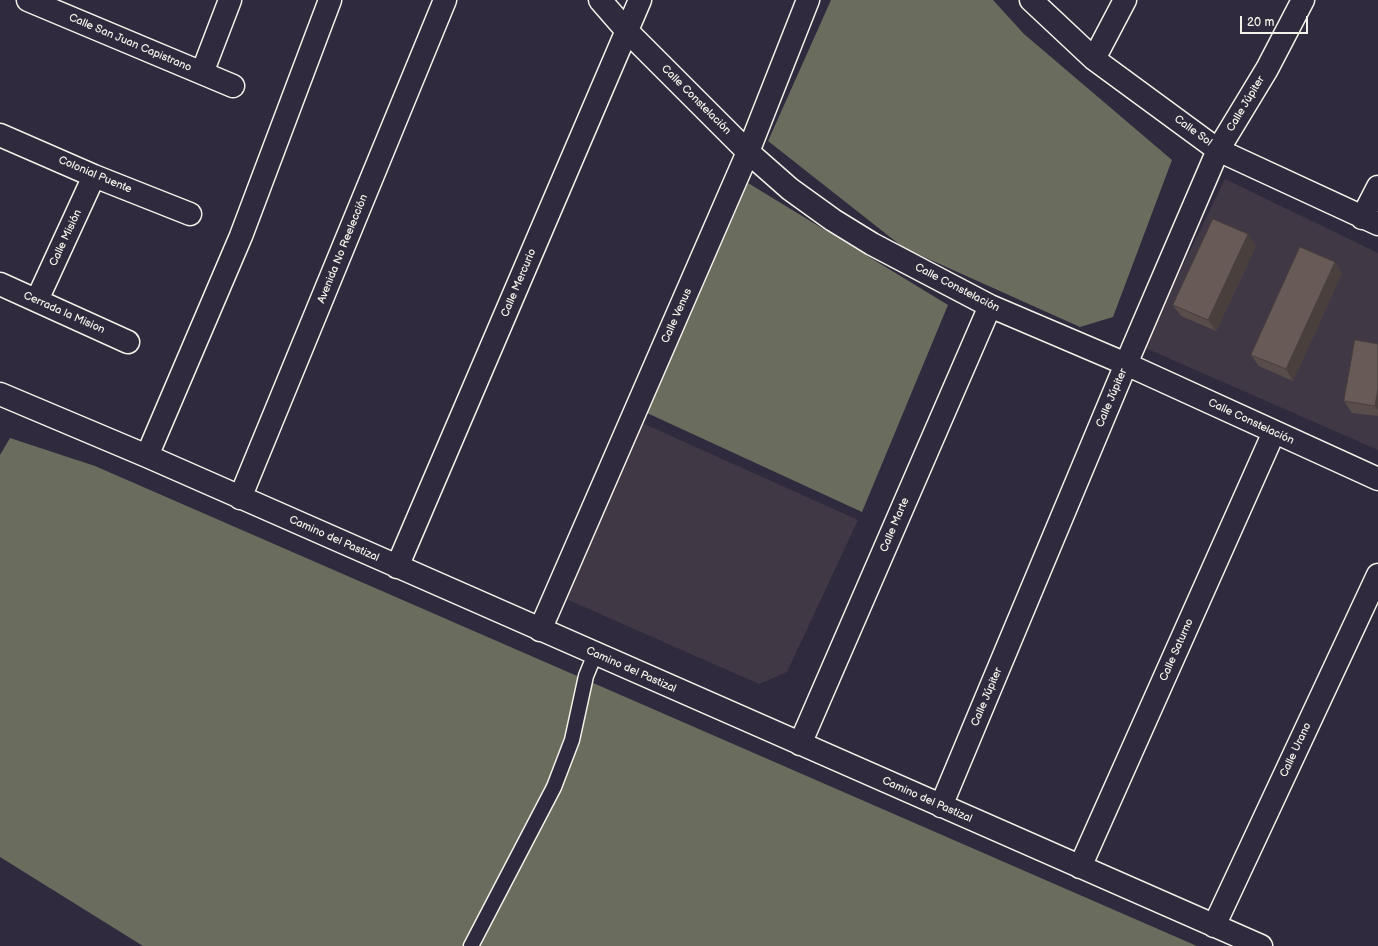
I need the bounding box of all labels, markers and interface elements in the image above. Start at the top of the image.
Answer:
scale bar [1242,8,1310,34]
street label: Calle San Juan Capistrano [67,11,193,75]
text: 20 m [1247,15,1274,30]
street label: Calle Constelación [658,62,734,138]
street label: Calle Júpiter [1224,74,1268,134]
street label: Calle Sol [1171,113,1215,149]
street label: Colonial Puente [56,154,134,196]
street label: Avenida No Reelección [315,193,371,305]
street label: Calle Misión [47,208,85,268]
street label: Calle Mercurio [499,247,539,319]
street label: Calle Constelación [913,261,1001,315]
street label: Calle Venus [659,287,695,345]
street label: Cerrada la Mision [21,289,107,337]
street label: Calle Júpiter [1094,367,1130,429]
street label: Calle Constelación [1206,396,1296,448]
street label: Calle Marte [878,496,912,554]
street label: Camino del Pastizal [287,513,381,565]
street label: Calle Saturno [1157,617,1197,683]
street label: Camino del Pastizal [584,644,678,696]
street label: Calle Júpiter [969,666,1005,728]
street label: Calle Urano [1278,721,1314,779]
street label: Camino del Pastizal [880,774,974,826]

